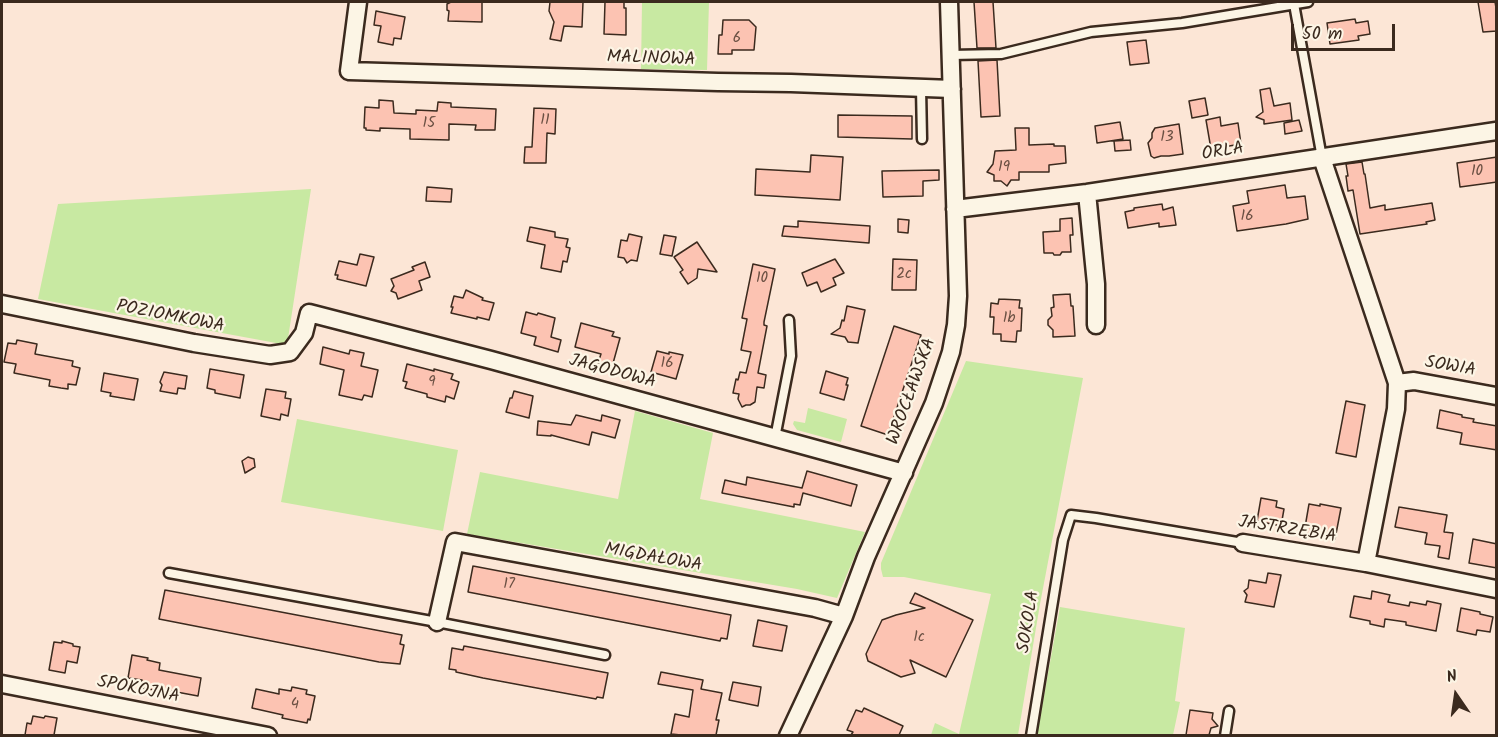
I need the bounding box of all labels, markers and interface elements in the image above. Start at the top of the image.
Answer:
scale bar [1294,12,1398,50]
text: 50 m [1302,20,1342,49]
house number: 6 [733,30,741,48]
street label: MALINOWA [606,48,696,72]
house number: 11 [540,112,550,130]
house number: 15 [423,115,435,133]
house number: 13 [1160,129,1174,147]
street label: ORLA [1200,139,1246,167]
house number: 19 [998,159,1010,177]
house number: 10 [1471,163,1483,181]
house number: 16 [1240,208,1254,226]
house number: 2c [896,266,912,284]
house number: 10 [756,270,768,288]
street label: POZIOMKOWA [114,297,226,339]
house number: 1b [1003,310,1015,328]
street label: WROCŁAWSKA [884,336,942,448]
street label: JAGODOWA [566,351,658,395]
street label: SOWIA [1423,353,1477,383]
house number: 16 [660,355,674,373]
house number: 9 [428,374,436,392]
street label: JASTRZĘBIA [1237,513,1337,549]
street label: MIGDAŁOWA [603,540,703,578]
house number: 17 [503,576,515,594]
street label: SOKOLA [1014,589,1046,655]
house number: 1c [913,629,925,647]
text: N [1444,664,1460,690]
north arrow [1426,665,1486,725]
street label: SPOKOJNA [95,672,181,710]
house number: 4 [291,696,299,714]

